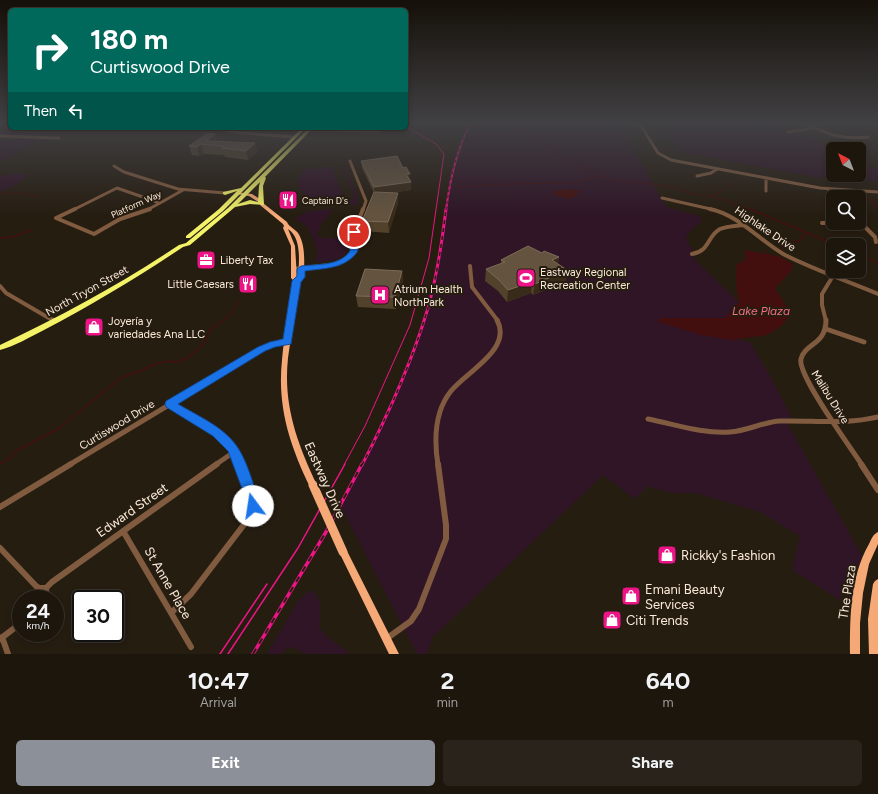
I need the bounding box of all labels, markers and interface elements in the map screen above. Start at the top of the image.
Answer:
text: 180 m [90,22,168,56]
icon: right [24,24,76,76]
text: Curtiswood Drive [90,56,230,78]
icon: left [65,100,87,122]
text: Then [24,102,57,120]
north arrow [826,142,866,182]
map controls [826,142,866,278]
street label: Platform Way [109,188,163,220]
restaurant icon: Captain D's [277,189,299,211]
button: search [826,190,866,230]
place label: Captain D's [302,195,348,206]
street label: Highlake Drive [732,204,798,254]
pin [337,215,371,249]
icon: arrive [343,221,365,243]
button: layers [826,238,866,278]
office icon: Liberty Tax [195,249,217,271]
place label: Liberty Tax [220,254,274,267]
street label: North Tryon Street [43,263,131,319]
place label: Eastway Regional Recreation Center [540,266,630,292]
sports icon: Eastway Regional Recreation Center [515,267,537,289]
restaurant icon: Little Caesars [237,273,259,295]
place label: Little Caesars [167,278,234,291]
place label: Atrium Health NorthPark [394,283,463,309]
hospital icon: Atrium Health NorthPark [369,284,391,306]
water label: Lake Plaza [732,304,790,318]
place label: Joyería y variedades Ana LLC [108,315,205,341]
shop icon: Joyería y variedades Ana LLC [83,316,105,338]
street label: Malibu Drive [808,368,852,426]
street label: Curtiswood Drive [77,397,157,453]
street label: Eastway Drive [301,440,349,520]
street label: Edward Street [93,480,171,540]
position arrow [232,485,274,527]
street label: St Anne Place [141,544,195,622]
shop icon: Rickky's Fashion [656,544,678,566]
place label: Rickky's Fashion [681,548,775,563]
street label: The Plaza [835,564,859,620]
place label: Emani Beauty Services [645,582,725,612]
shop icon: Emani Beauty Services [620,585,642,607]
speed limit sign: 30 [72,590,124,642]
text: 24 [26,599,50,623]
shop icon: Citi Trends [601,609,623,631]
place label: Citi Trends [626,613,689,628]
text: km/h [27,619,49,632]
text: 10:47 [188,666,249,695]
text: 2 [440,666,454,695]
text: 640 [646,666,690,695]
text: Arrival [200,695,237,710]
text: min [437,695,458,710]
text: m [662,695,674,710]
button: Exit [16,740,435,786]
button: Share [443,740,862,786]

